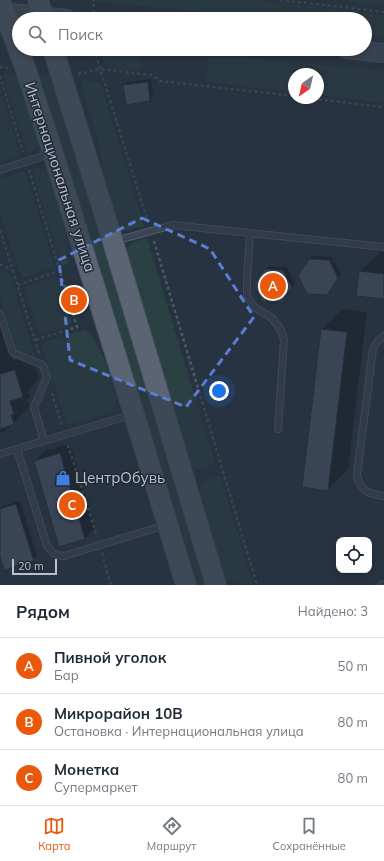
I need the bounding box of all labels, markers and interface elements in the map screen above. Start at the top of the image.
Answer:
search box [12,12,372,56]
icon: search [26,23,48,45]
text: Поиск [58,25,103,44]
north arrow [288,68,324,104]
street label: Интернациональная улица [21,80,100,274]
pin: A [260,271,286,301]
pin: B [61,285,87,315]
your location [209,381,229,401]
place label: ЦентрОбувь [75,468,165,487]
shop icon: ЦентрОбувь [54,469,72,487]
pin: C [59,490,85,520]
map controls [336,537,372,573]
button: locate [336,537,372,573]
scale bar [12,557,57,576]
text: 20 m [18,559,44,573]
text: Рядом [16,601,70,622]
text: Найдено: 3 [298,603,368,619]
text: Пивной уголок [54,648,166,667]
text: A [24,658,34,674]
text: 50 m [338,658,368,674]
text: Бар [54,667,79,683]
text: Микрорайон 10В [54,704,183,723]
text: B [25,714,33,730]
text: 80 m [338,714,368,730]
text: Остановка · Интернациональная улица [54,723,304,739]
text: Монетка [54,760,119,779]
text: C [25,770,33,786]
text: 80 m [338,770,368,786]
text: Супермаркет [54,779,137,795]
tab: Карта [38,815,71,853]
tab: Маршрут [147,815,196,853]
tab: Сохранённые [273,815,346,853]

